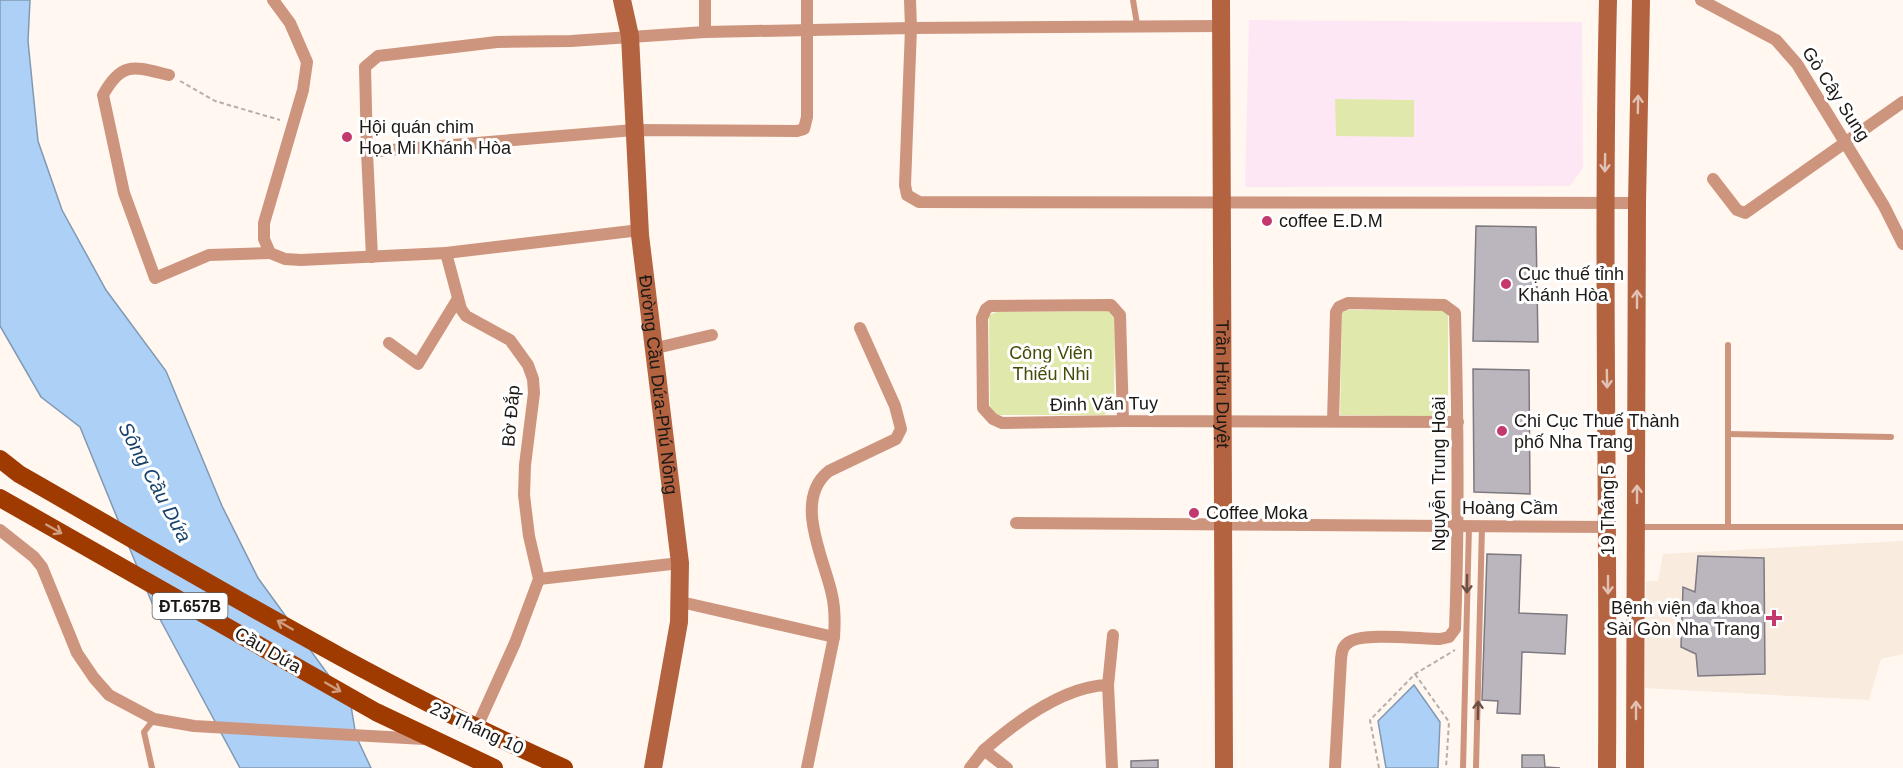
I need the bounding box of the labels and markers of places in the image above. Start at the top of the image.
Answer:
place label: Hội quán chim Họa Mi Khánh Hòa [359,117,512,158]
marker: Hội quán chim Họa Mi Khánh Hòa [340,130,354,144]
place label: coffee E.D.M [1279,211,1383,231]
marker: coffee E.D.M [1260,214,1274,228]
place label: Cục thuế tỉnh Khánh Hòa [1518,264,1624,305]
marker: Cục thuế tỉnh Khánh Hòa [1499,277,1513,291]
place label: Chi Cục Thuế Thành phố Nha Trang [1514,411,1679,452]
marker: Chi Cục Thuế Thành phố Nha Trang [1495,424,1509,438]
place label: Coffee Moka [1206,503,1309,523]
marker: Coffee Moka [1187,506,1201,520]
place label: Bệnh viện đa khoa Sài Gòn Nha Trang [1606,598,1761,639]
marker: Bệnh viện đa khoa Sài Gòn Nha Trang [1765,609,1783,627]

